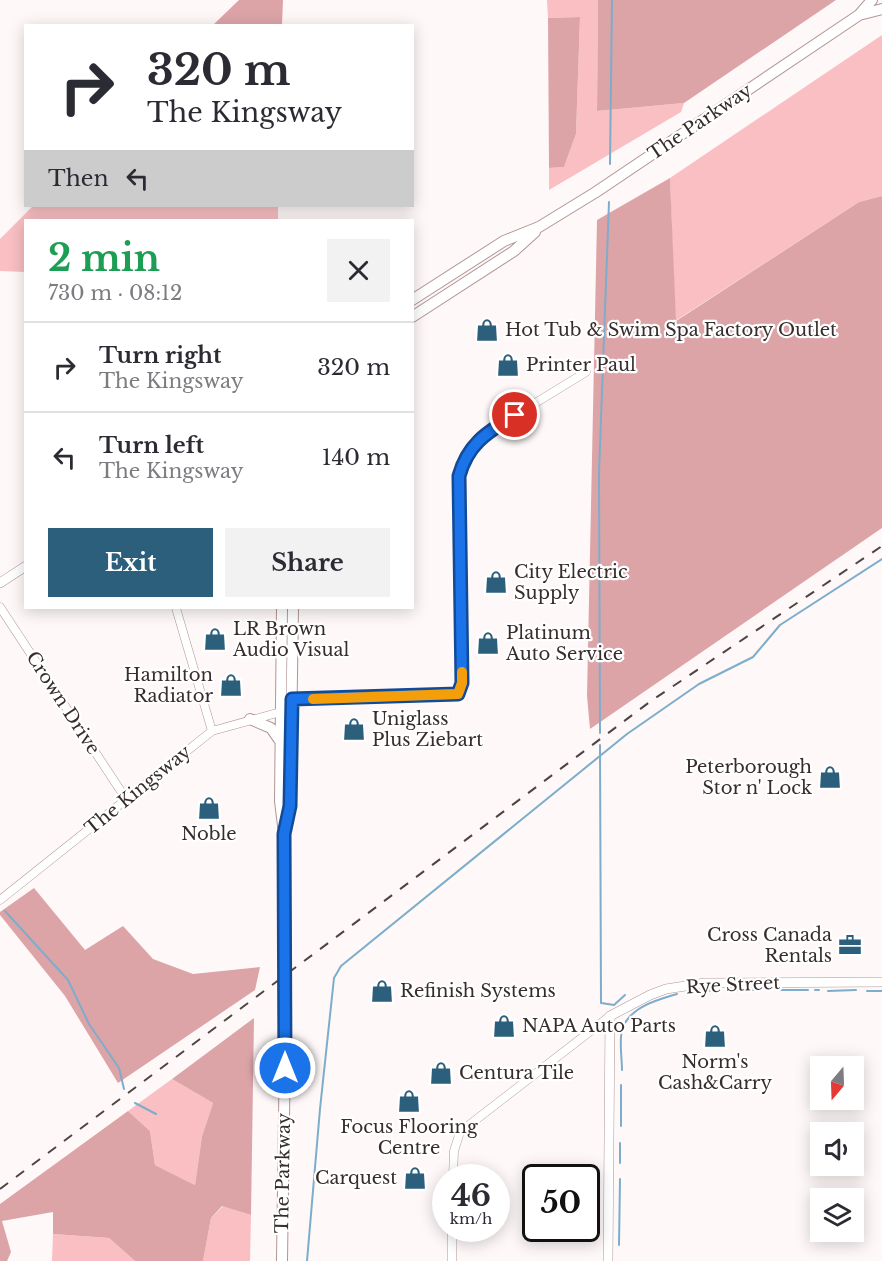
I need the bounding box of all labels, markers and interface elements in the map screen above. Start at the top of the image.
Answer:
text: 320 m [147,44,290,96]
icon: right [48,48,126,126]
street label: The Parkway [644,79,756,165]
text: The Kingsway [147,96,342,129]
icon: left [121,162,154,195]
text: Then [48,165,109,192]
text: 2 min [48,236,160,281]
button: close [327,239,390,302]
text: 730 m · 08:12 [48,281,182,305]
shop icon: Hot Tub & Swim Spa Factory Outlet [474,317,500,343]
place label: Hot Tub & Swim Spa Factory Outlet [505,319,837,341]
text: Turn right [99,342,221,369]
icon: right [48,351,81,384]
shop icon: Printer Paul [495,352,521,378]
text: 320 m [317,354,390,381]
place label: Printer Paul [526,354,636,376]
text: The Kingsway [99,369,243,393]
pin [489,389,540,440]
icon: arrive [498,398,531,431]
text: Turn left [99,432,204,459]
icon: left [48,441,81,474]
text: 140 m [322,444,390,471]
text: The Kingsway [99,459,243,483]
button: Exit [48,528,213,597]
button: Share [225,528,390,597]
place label: City Electric Supply [514,561,628,604]
shop icon: City Electric Supply [483,569,509,595]
place label: LR Brown Audio Visual [232,618,350,661]
place label: Platinum Auto Service [505,622,623,665]
shop icon: LR Brown Audio Visual [202,626,228,652]
shop icon: Platinum Auto Service [475,630,501,656]
street label: Crown Drive [21,647,105,759]
place label: Hamilton Radiator [124,664,213,707]
shop icon: Hamilton Radiator [218,672,244,698]
place label: Uniglass Plus Ziebart [372,708,483,751]
shop icon: Uniglass Plus Ziebart [341,716,367,742]
street label: The Kingsway [81,740,196,839]
place label: Peterborough Stor n' Lock [685,756,812,799]
shop icon: Peterborough Stor n' Lock [817,764,843,790]
shop icon: Noble [196,795,222,821]
place label: Noble [181,823,237,845]
place label: Cross Canada Rentals [707,924,832,967]
office icon: Cross Canada Rentals [837,932,863,958]
street label: Rye Street [685,972,781,998]
shop icon: Refinish Systems [369,978,395,1004]
place label: Refinish Systems [400,980,556,1002]
shop icon: NAPA Auto Parts [491,1013,517,1039]
place label: NAPA Auto Parts [522,1015,676,1037]
shop icon: Norm's Cash&Carry [702,1023,728,1049]
position arrow [253,1036,317,1100]
place label: Norm's Cash&Carry [658,1051,772,1094]
north arrow [810,1056,864,1110]
map controls [810,1056,864,1242]
shop icon: Centura Tile [428,1060,454,1086]
place label: Centura Tile [459,1062,574,1084]
shop icon: Focus Flooring Centre [396,1088,422,1114]
street label: The Parkway [271,1112,295,1233]
place label: Focus Flooring Centre [340,1116,478,1159]
button: sound [810,1122,864,1176]
speed limit sign: 50 [522,1164,600,1242]
shop icon: Carquest [402,1165,428,1191]
place label: Carquest [315,1167,397,1189]
text: 46 [451,1177,491,1214]
button: layers [810,1188,864,1242]
text: km/h [450,1209,492,1228]

